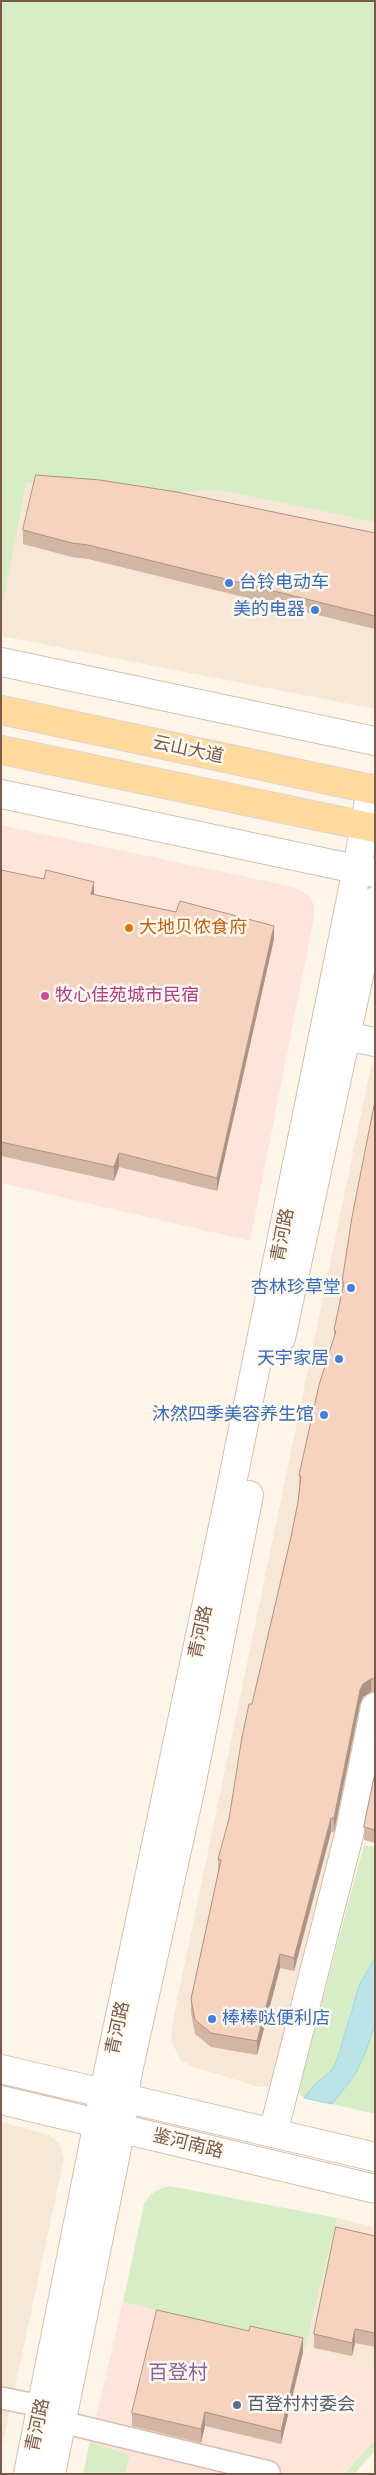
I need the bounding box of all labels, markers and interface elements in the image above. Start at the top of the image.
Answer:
place label: 台铃电动车 [239,572,329,594]
marker: 台铃电动车 [223,577,235,589]
place label: 美的电器 [233,599,305,621]
marker: 美的电器 [309,604,321,616]
street label: 云山大道 [151,732,225,768]
place label: 大地贝侬食府 [139,917,247,939]
marker: 大地贝侬食府 [123,922,135,934]
place label: 牧心佳苑城市民宿 [55,985,199,1007]
marker: 牧心佳苑城市民宿 [39,990,51,1002]
street label: 青河路 [267,1206,299,1264]
place label: 杏林珍草堂 [251,1277,341,1299]
marker: 杏林珍草堂 [345,1282,357,1294]
place label: 天宇家居 [257,1348,329,1370]
marker: 天宇家居 [333,1353,345,1365]
place label: 沐然四季美容养生馆 [152,1404,314,1426]
marker: 沐然四季美容养生馆 [318,1409,330,1421]
street label: 青河路 [185,1603,217,1661]
street label: 青河路 [102,1999,134,2057]
place label: 棒棒哒便利店 [222,2008,330,2030]
marker: 棒棒哒便利店 [206,2013,218,2025]
street label: 鉴河南路 [150,2125,226,2163]
district label: 百登村 [148,2361,208,2385]
place label: 百登村村委会 [247,2394,355,2416]
street label: 青河路 [22,2396,54,2454]
marker: 百登村村委会 [231,2399,243,2411]

